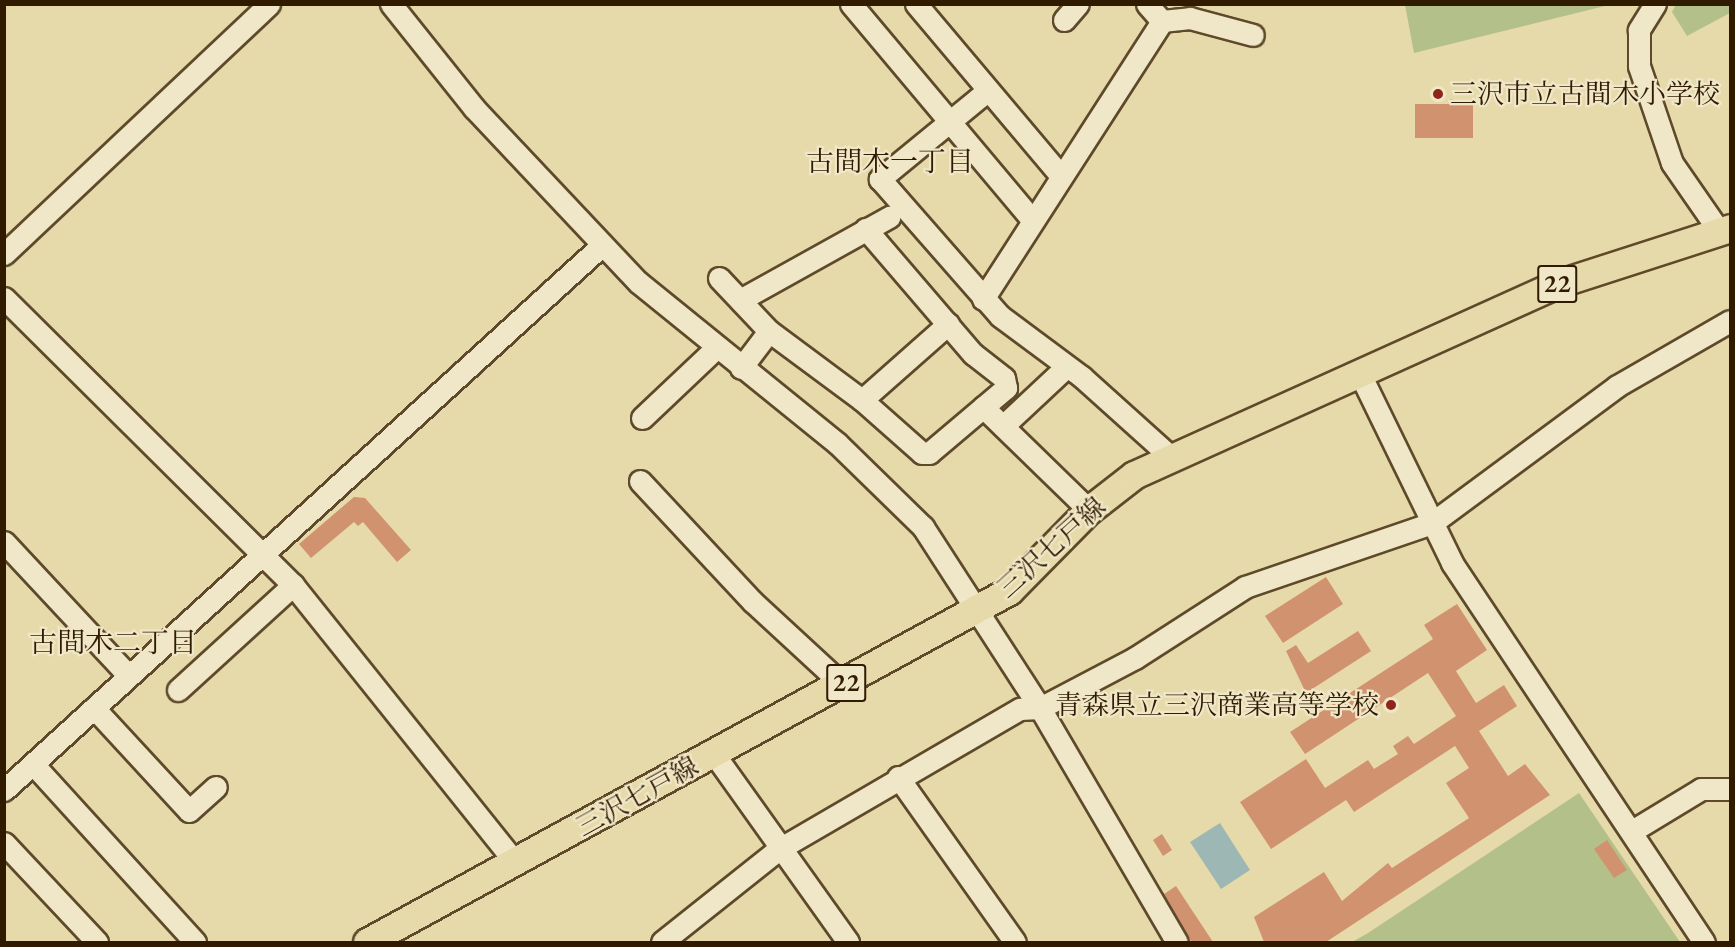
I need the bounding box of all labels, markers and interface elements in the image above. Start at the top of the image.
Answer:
place label: 三沢市立古間木小学校 [1450,78,1720,110]
marker: 三沢市立古間木小学校 [1431,87,1445,101]
district label: 古間木一丁目 [806,144,974,178]
road number: 22 [1536,261,1578,307]
street label: 三沢七戸線 [990,490,1112,604]
district label: 古間木二丁目 [29,625,197,659]
road number: 22 [825,660,867,706]
place label: 青森県立三沢商業高等学校 [1055,689,1379,721]
marker: 青森県立三沢商業高等学校 [1384,698,1398,712]
street label: 三沢七戸線 [570,749,704,843]

